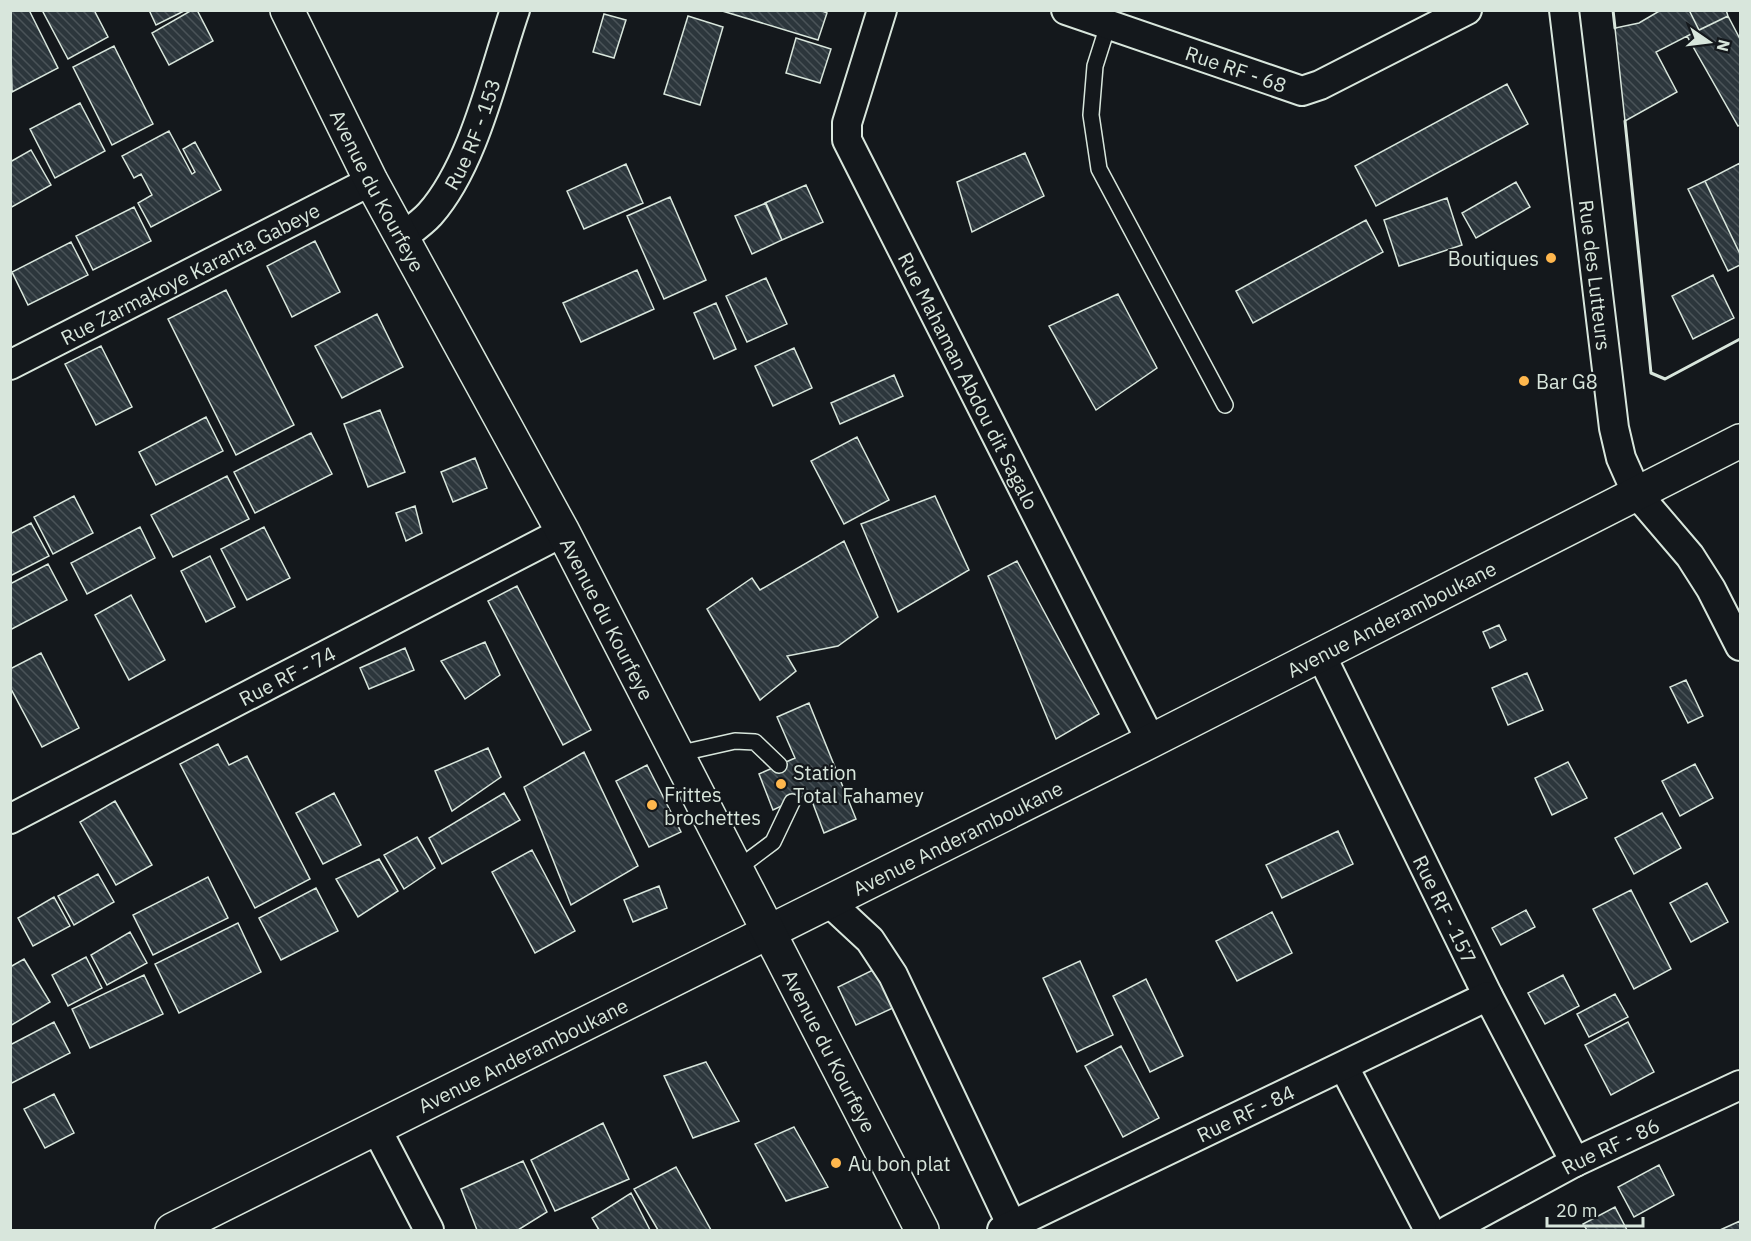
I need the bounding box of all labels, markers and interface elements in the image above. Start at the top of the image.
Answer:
north arrow [1679,12,1739,72]
text: N [1712,38,1735,54]
street label: Rue RF - 68 [1182,39,1290,98]
street label: Rue RF - 153 [437,75,506,194]
street label: Avenue du Kourfeye [324,105,431,276]
street label: Rue Zarmakoye Karanta Gabeye [56,196,324,351]
street label: Rue des Lutteurs [1573,198,1618,352]
place label: Boutiques [1448,245,1539,272]
street label: Rue Mahaman Abdou dit Sagalo [892,247,1045,514]
marker: Boutiques [1544,251,1558,265]
place label: Bar G8 [1536,368,1598,395]
marker: Bar G8 [1517,374,1531,388]
street label: Avenue du Kourfeye [554,533,661,705]
street label: Avenue Anderamboukane [1282,554,1501,683]
street label: Rue RF - 74 [234,639,340,712]
place label: Station Total Fahamey [793,759,924,809]
street label: Avenue Anderamboukane [848,774,1067,901]
marker: Station Total Fahamey [774,777,788,791]
place label: Frittes brochettes [664,781,761,831]
marker: Frittes brochettes [645,798,659,812]
street label: Rue RF - 157 [1407,850,1483,968]
street label: Avenue du Kourfeye [777,965,883,1137]
street label: Avenue Anderamboukane [413,991,632,1119]
street label: Rue RF - 84 [1192,1078,1299,1148]
street label: Rue RF - 86 [1556,1111,1664,1180]
place label: Au bon plat [848,1150,951,1177]
marker: Au bon plat [829,1156,843,1170]
scale bar [1547,1190,1643,1228]
text: 20 m [1556,1199,1598,1222]

